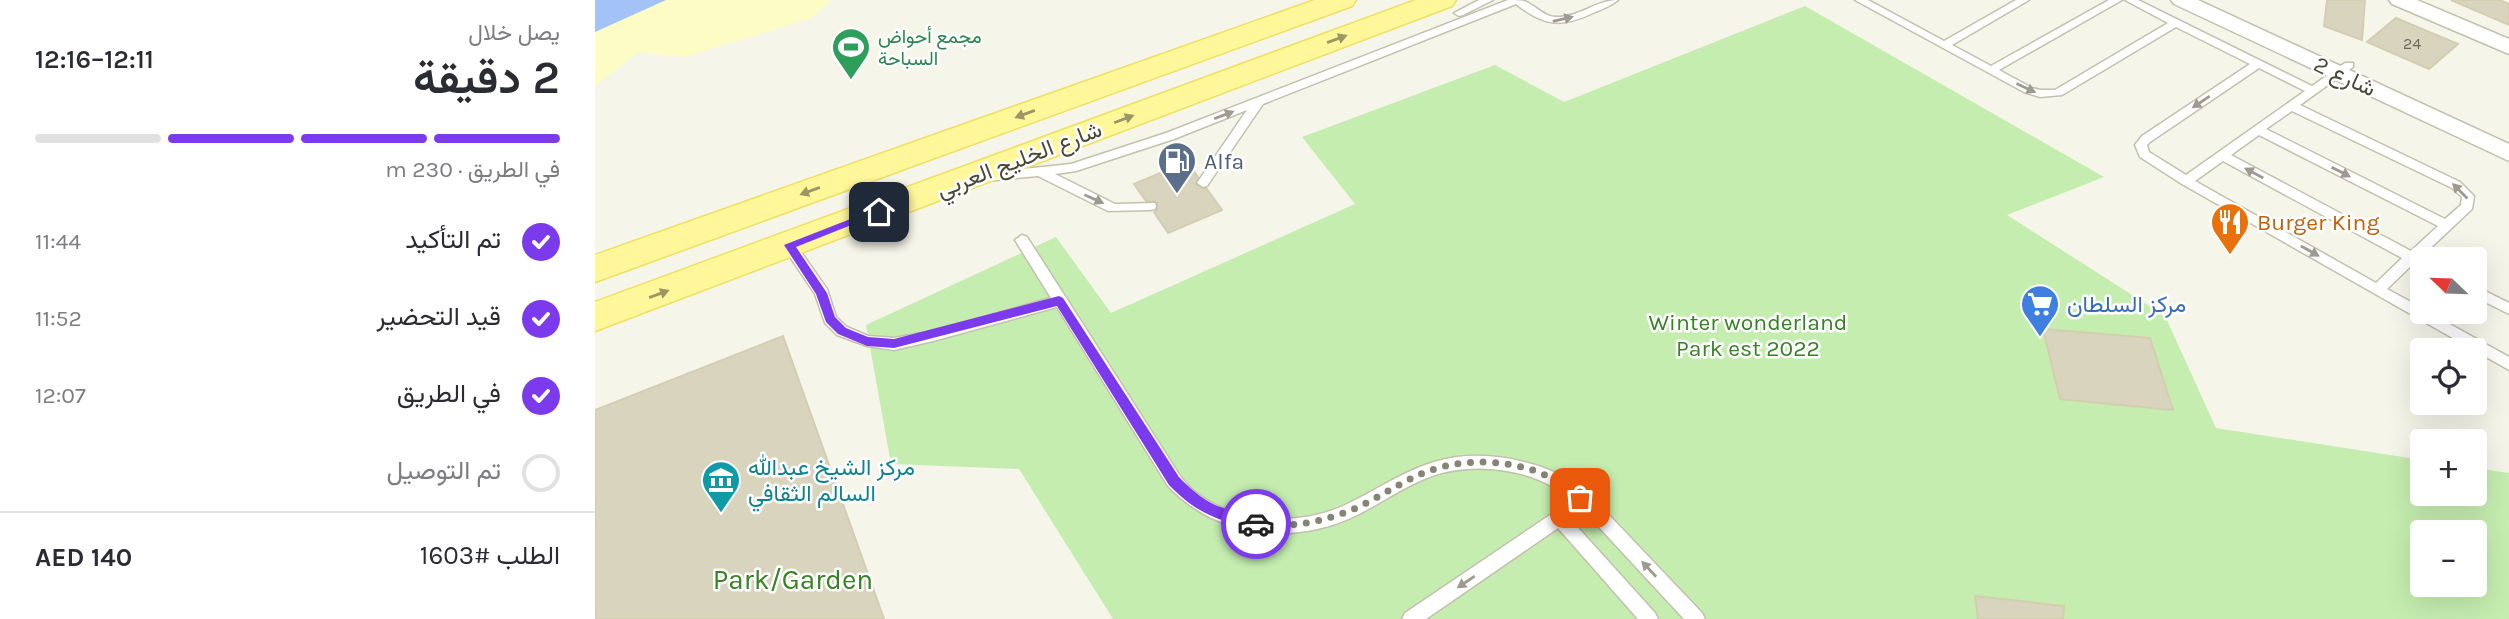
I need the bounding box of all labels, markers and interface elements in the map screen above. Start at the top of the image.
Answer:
one-way arrow [1553,13,1575,24]
text: يصل خلال [468,19,560,46]
sports icon: مجمع أحواض السباحة [830,26,872,81]
place label: مجمع أحواض السباحة [878,26,982,70]
one-way arrow [1327,33,1348,44]
house number: 24 [2403,34,2421,53]
text: 12:11–12:16 [35,44,154,75]
street label: شارع 2 [2309,50,2380,104]
text: 2 دقيقة [413,51,560,105]
one-way arrow [2016,82,2036,94]
one-way arrow [2192,95,2210,109]
one-way arrow [1014,109,1035,120]
one-way arrow [1214,109,1235,120]
one-way arrow [1114,114,1135,125]
street label: شارع الخليج العربي [933,116,1107,208]
fuel station icon: Alfa [1156,140,1198,195]
place label: Alfa [1204,148,1244,175]
text: في الطريق · 230 m [385,156,560,183]
one-way arrow [2331,166,2351,177]
one-way arrow [2244,167,2264,179]
pin [849,182,909,242]
one-way arrow [2452,183,2469,200]
one-way arrow [800,186,821,197]
icon: home [860,193,898,231]
one-way arrow [1084,193,1104,205]
restaurant icon: Burger King [2209,201,2251,256]
place label: Burger King [2257,209,2379,236]
icon: check [522,223,560,261]
text: تم التأكيد [405,224,501,255]
text: 11:44 [35,228,81,255]
one-way arrow [2300,245,2319,257]
north arrow [2410,247,2487,324]
map controls [2410,247,2487,597]
supermarket icon: مركز السلطان [2019,283,2061,338]
one-way arrow [648,288,669,299]
place label: مركز السلطان [2067,291,2186,319]
icon: check [522,300,560,338]
text: قيد التحضير [376,301,501,332]
text: 11:52 [35,305,82,332]
park label: Winter wonderland Park est 2022 [1648,309,1848,362]
button: locate [2410,338,2487,415]
icon: check [522,377,560,415]
text: في الطريق [397,378,501,409]
text: 12:07 [35,382,86,409]
button: + [2410,429,2487,506]
place label: مركز الشيخ عبدالله السالم الثقافي [748,454,915,512]
text: تم التوصيل [386,455,501,486]
museum icon: مركز الشيخ عبدالله السالم الثقافي [700,459,742,514]
pin [1550,468,1610,528]
icon: bag [1561,479,1599,517]
courier [1221,489,1291,559]
icon: car [1237,505,1275,543]
button: − [2410,520,2487,597]
text: الطلب #1603 [420,540,560,571]
text: AED 140 [35,542,132,573]
one-way arrow [1642,561,1658,578]
park label: Park/Garden [713,563,873,596]
one-way arrow [1456,575,1476,588]

